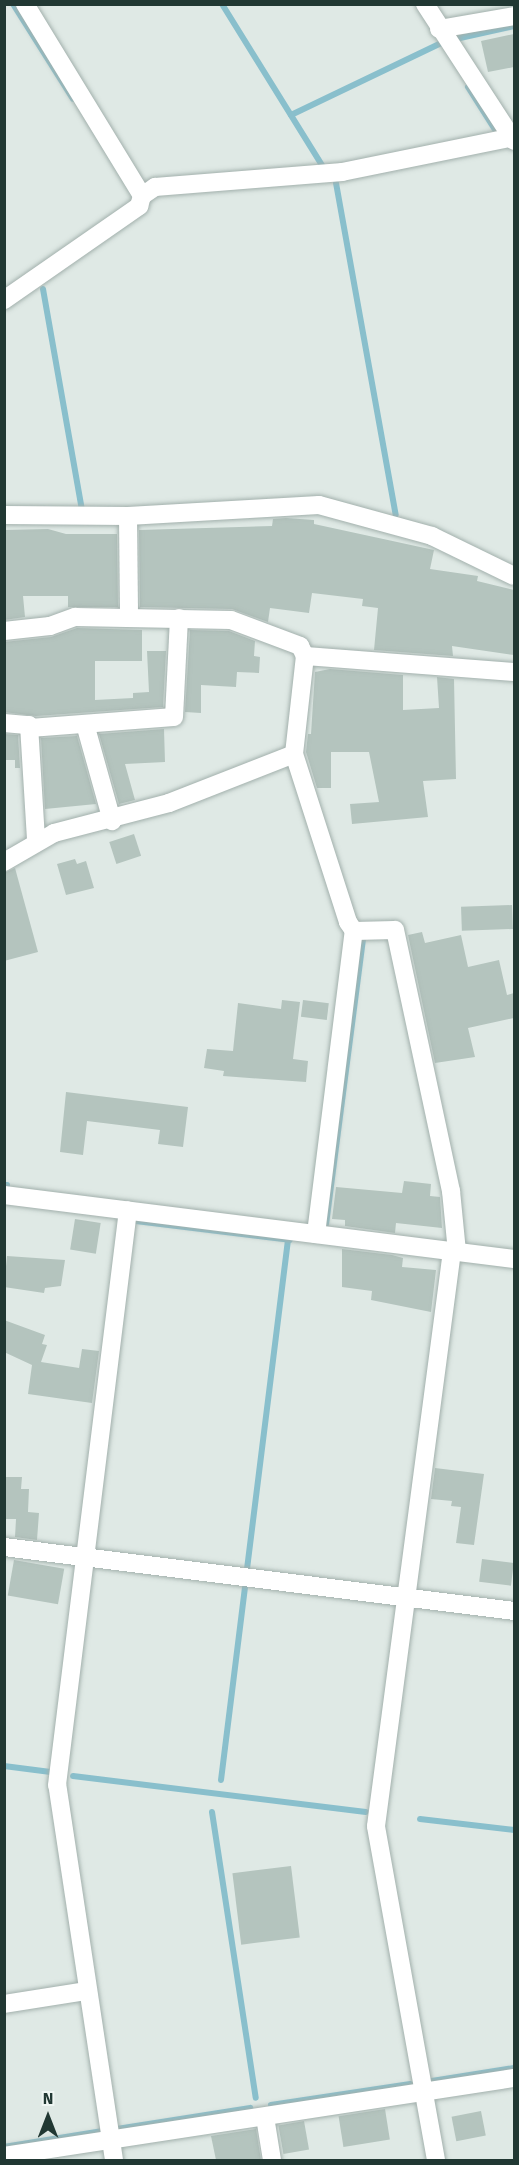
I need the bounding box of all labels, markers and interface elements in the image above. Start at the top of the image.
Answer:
north arrow [18,2087,78,2147]
text: N [43,2089,53,2108]

